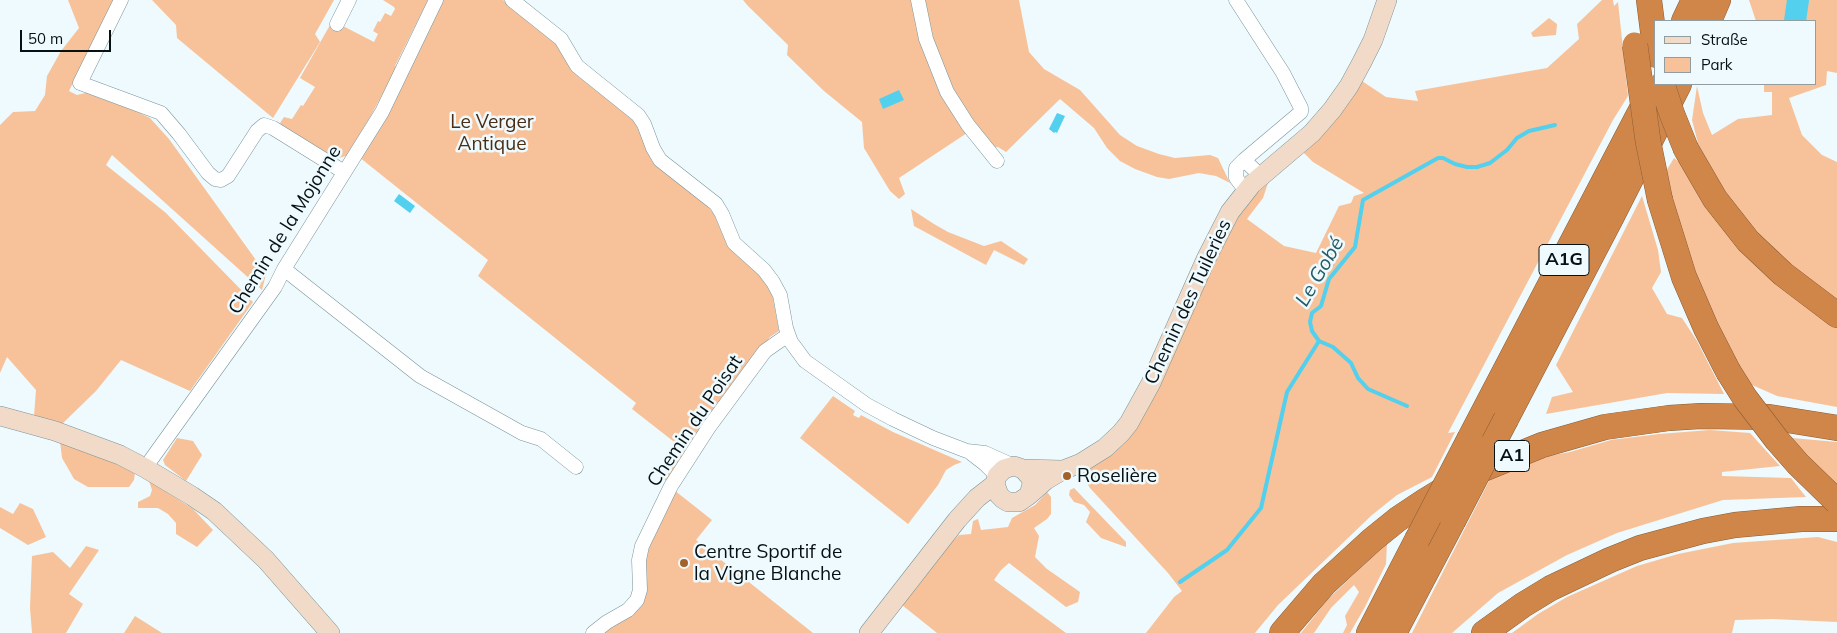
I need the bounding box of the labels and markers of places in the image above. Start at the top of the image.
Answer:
place label: Roselière [1077,465,1157,487]
marker: Roselière [1061,470,1073,482]
place label: Centre Sportif de la Vigne Blanche [694,541,842,585]
marker: Centre Sportif de la Vigne Blanche [678,557,690,569]

